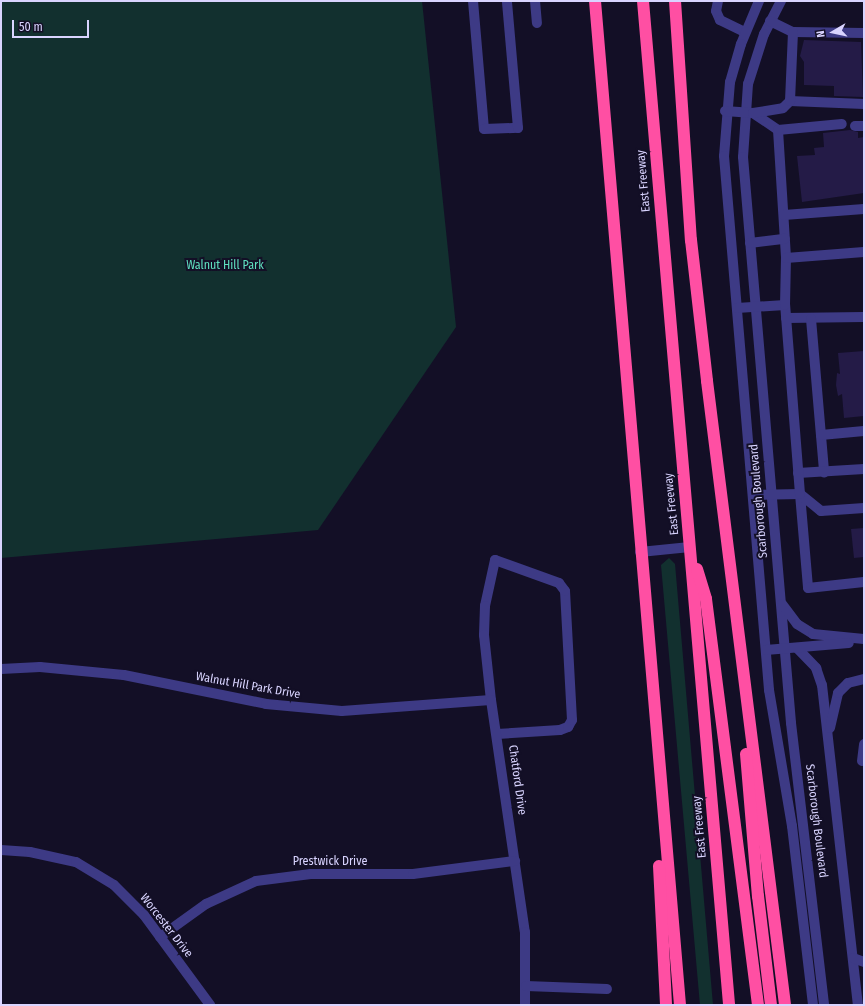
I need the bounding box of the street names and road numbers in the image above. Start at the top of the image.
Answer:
street label: East Freeway [634,149,654,213]
street label: Scarborough Boulevard [747,443,771,559]
street label: East Freeway [662,472,682,536]
street label: Walnut Hill Park Drive [195,670,301,702]
street label: Chatford Drive [505,744,529,816]
street label: Scarborough Boulevard [802,763,830,879]
street label: East Freeway [690,795,710,859]
street label: Prestwick Drive [293,855,367,869]
street label: Worcester Drive [137,891,195,961]

